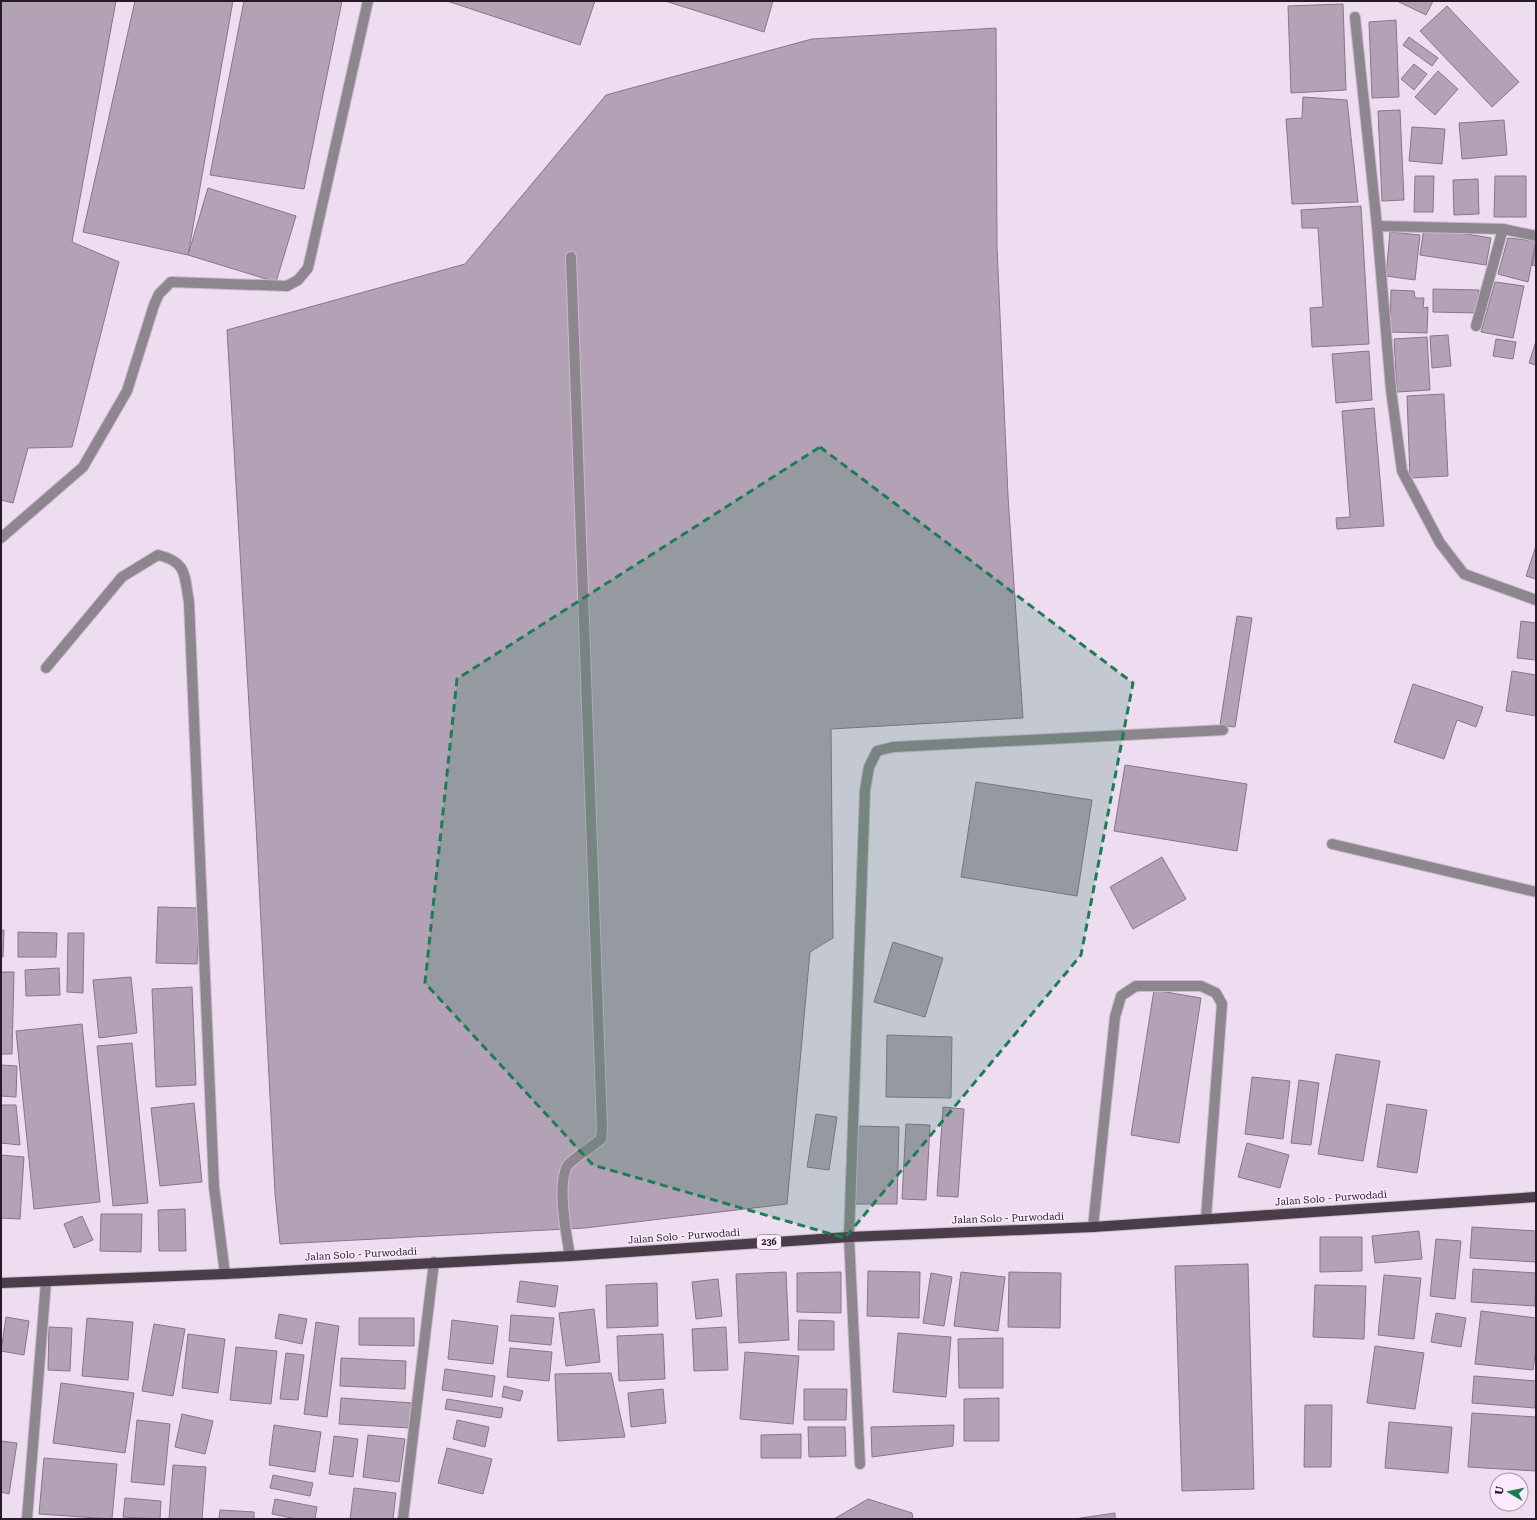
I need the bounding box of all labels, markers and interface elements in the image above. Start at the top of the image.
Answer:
street label: Jalan Solo - Purwodadi [1275,1189,1387,1207]
street label: Jalan Solo - Purwodadi [952,1211,1064,1225]
street label: Jalan Solo - Purwodadi [628,1227,740,1245]
road number: 236 [757,1235,781,1249]
street label: Jalan Solo - Purwodadi [305,1246,417,1262]
north arrow [1489,1472,1529,1512]
text: U [1493,1485,1507,1496]

